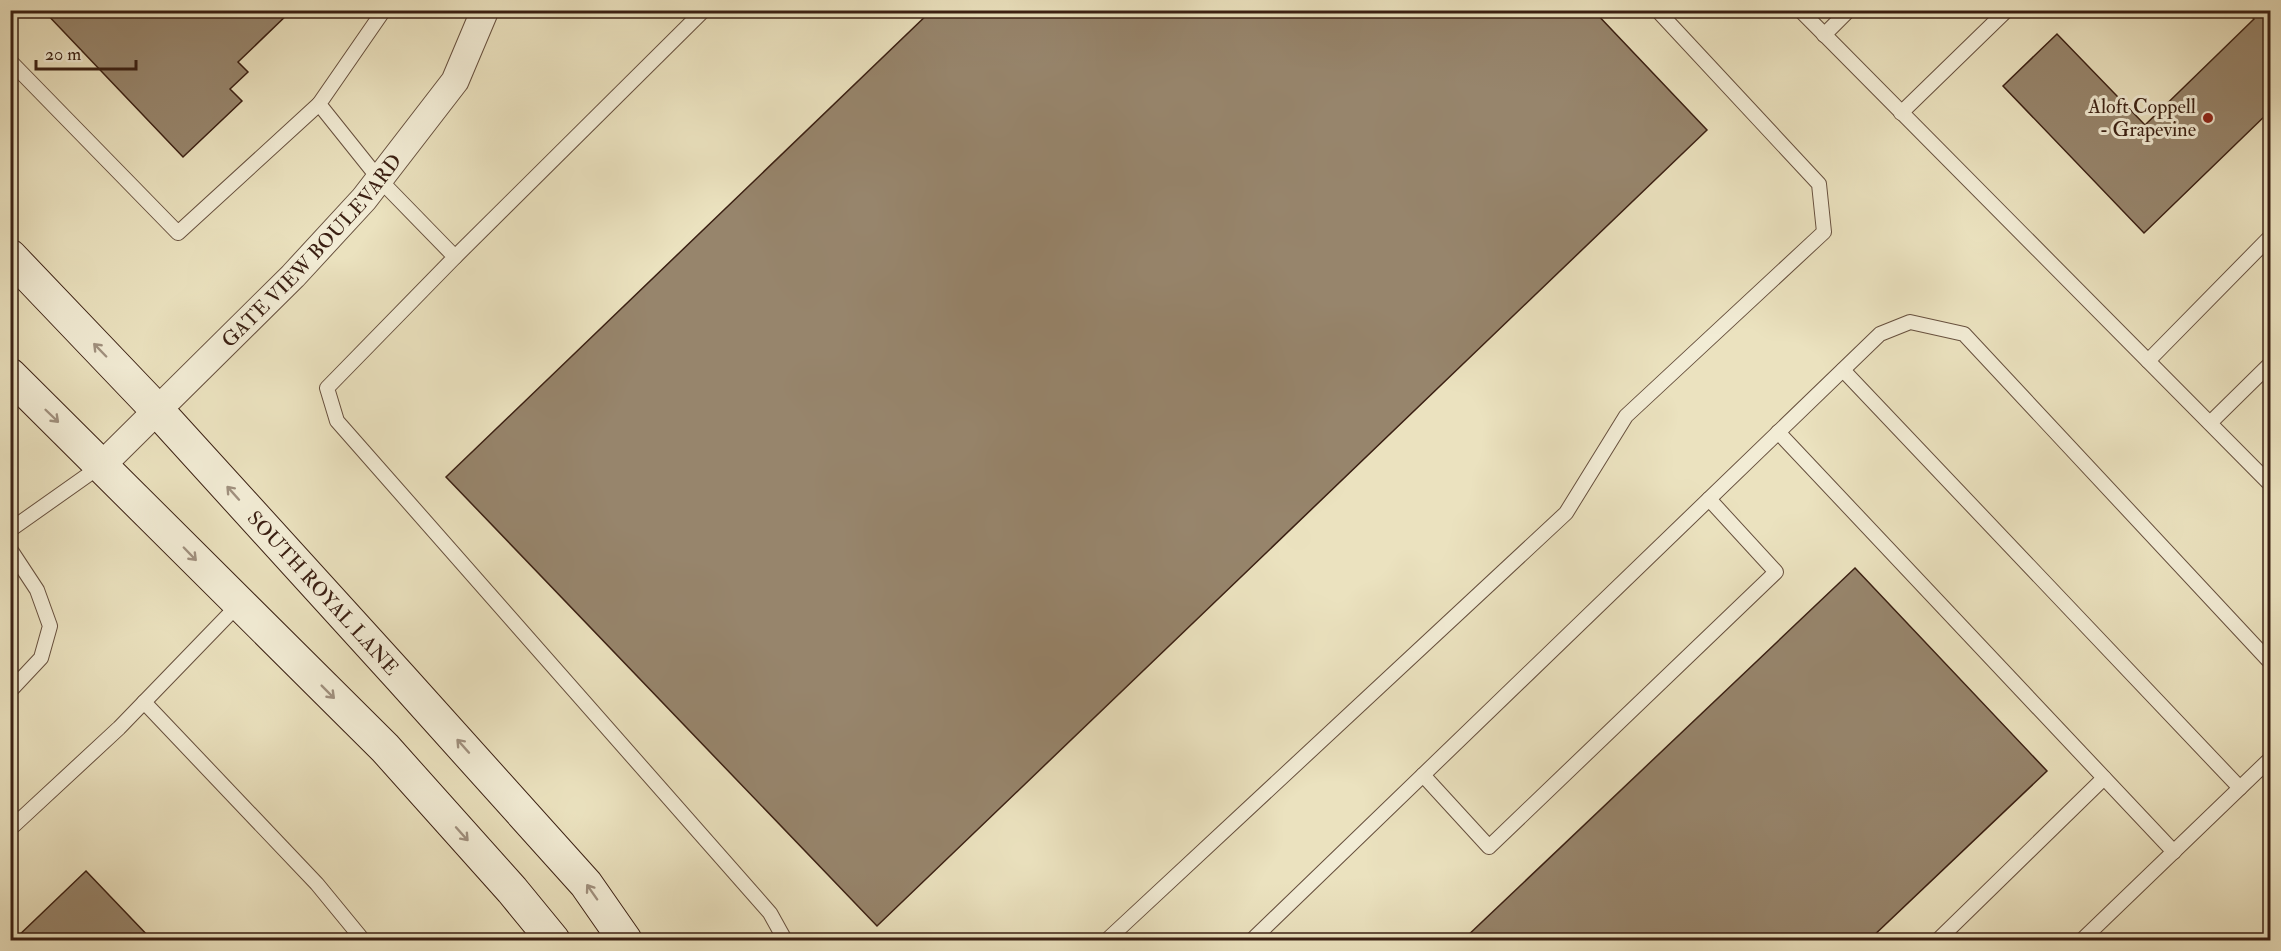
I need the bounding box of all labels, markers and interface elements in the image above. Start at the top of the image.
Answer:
scale bar [36,33,136,71]
text: 20 m [45,43,81,66]
place label: Aloft Coppell - Grapevine [2087,94,2196,143]
marker: Aloft Coppell - Grapevine [2201,111,2215,125]
street label: GATE VIEW BOULEVARD [216,149,407,353]
one-way arrow [93,343,107,358]
one-way arrow [44,409,59,423]
one-way arrow [226,486,240,501]
street label: SOUTH ROYAL LANE [242,506,404,680]
one-way arrow [182,546,197,561]
one-way arrow [320,685,335,699]
one-way arrow [456,739,470,754]
one-way arrow [455,826,469,841]
one-way arrow [586,885,598,901]

